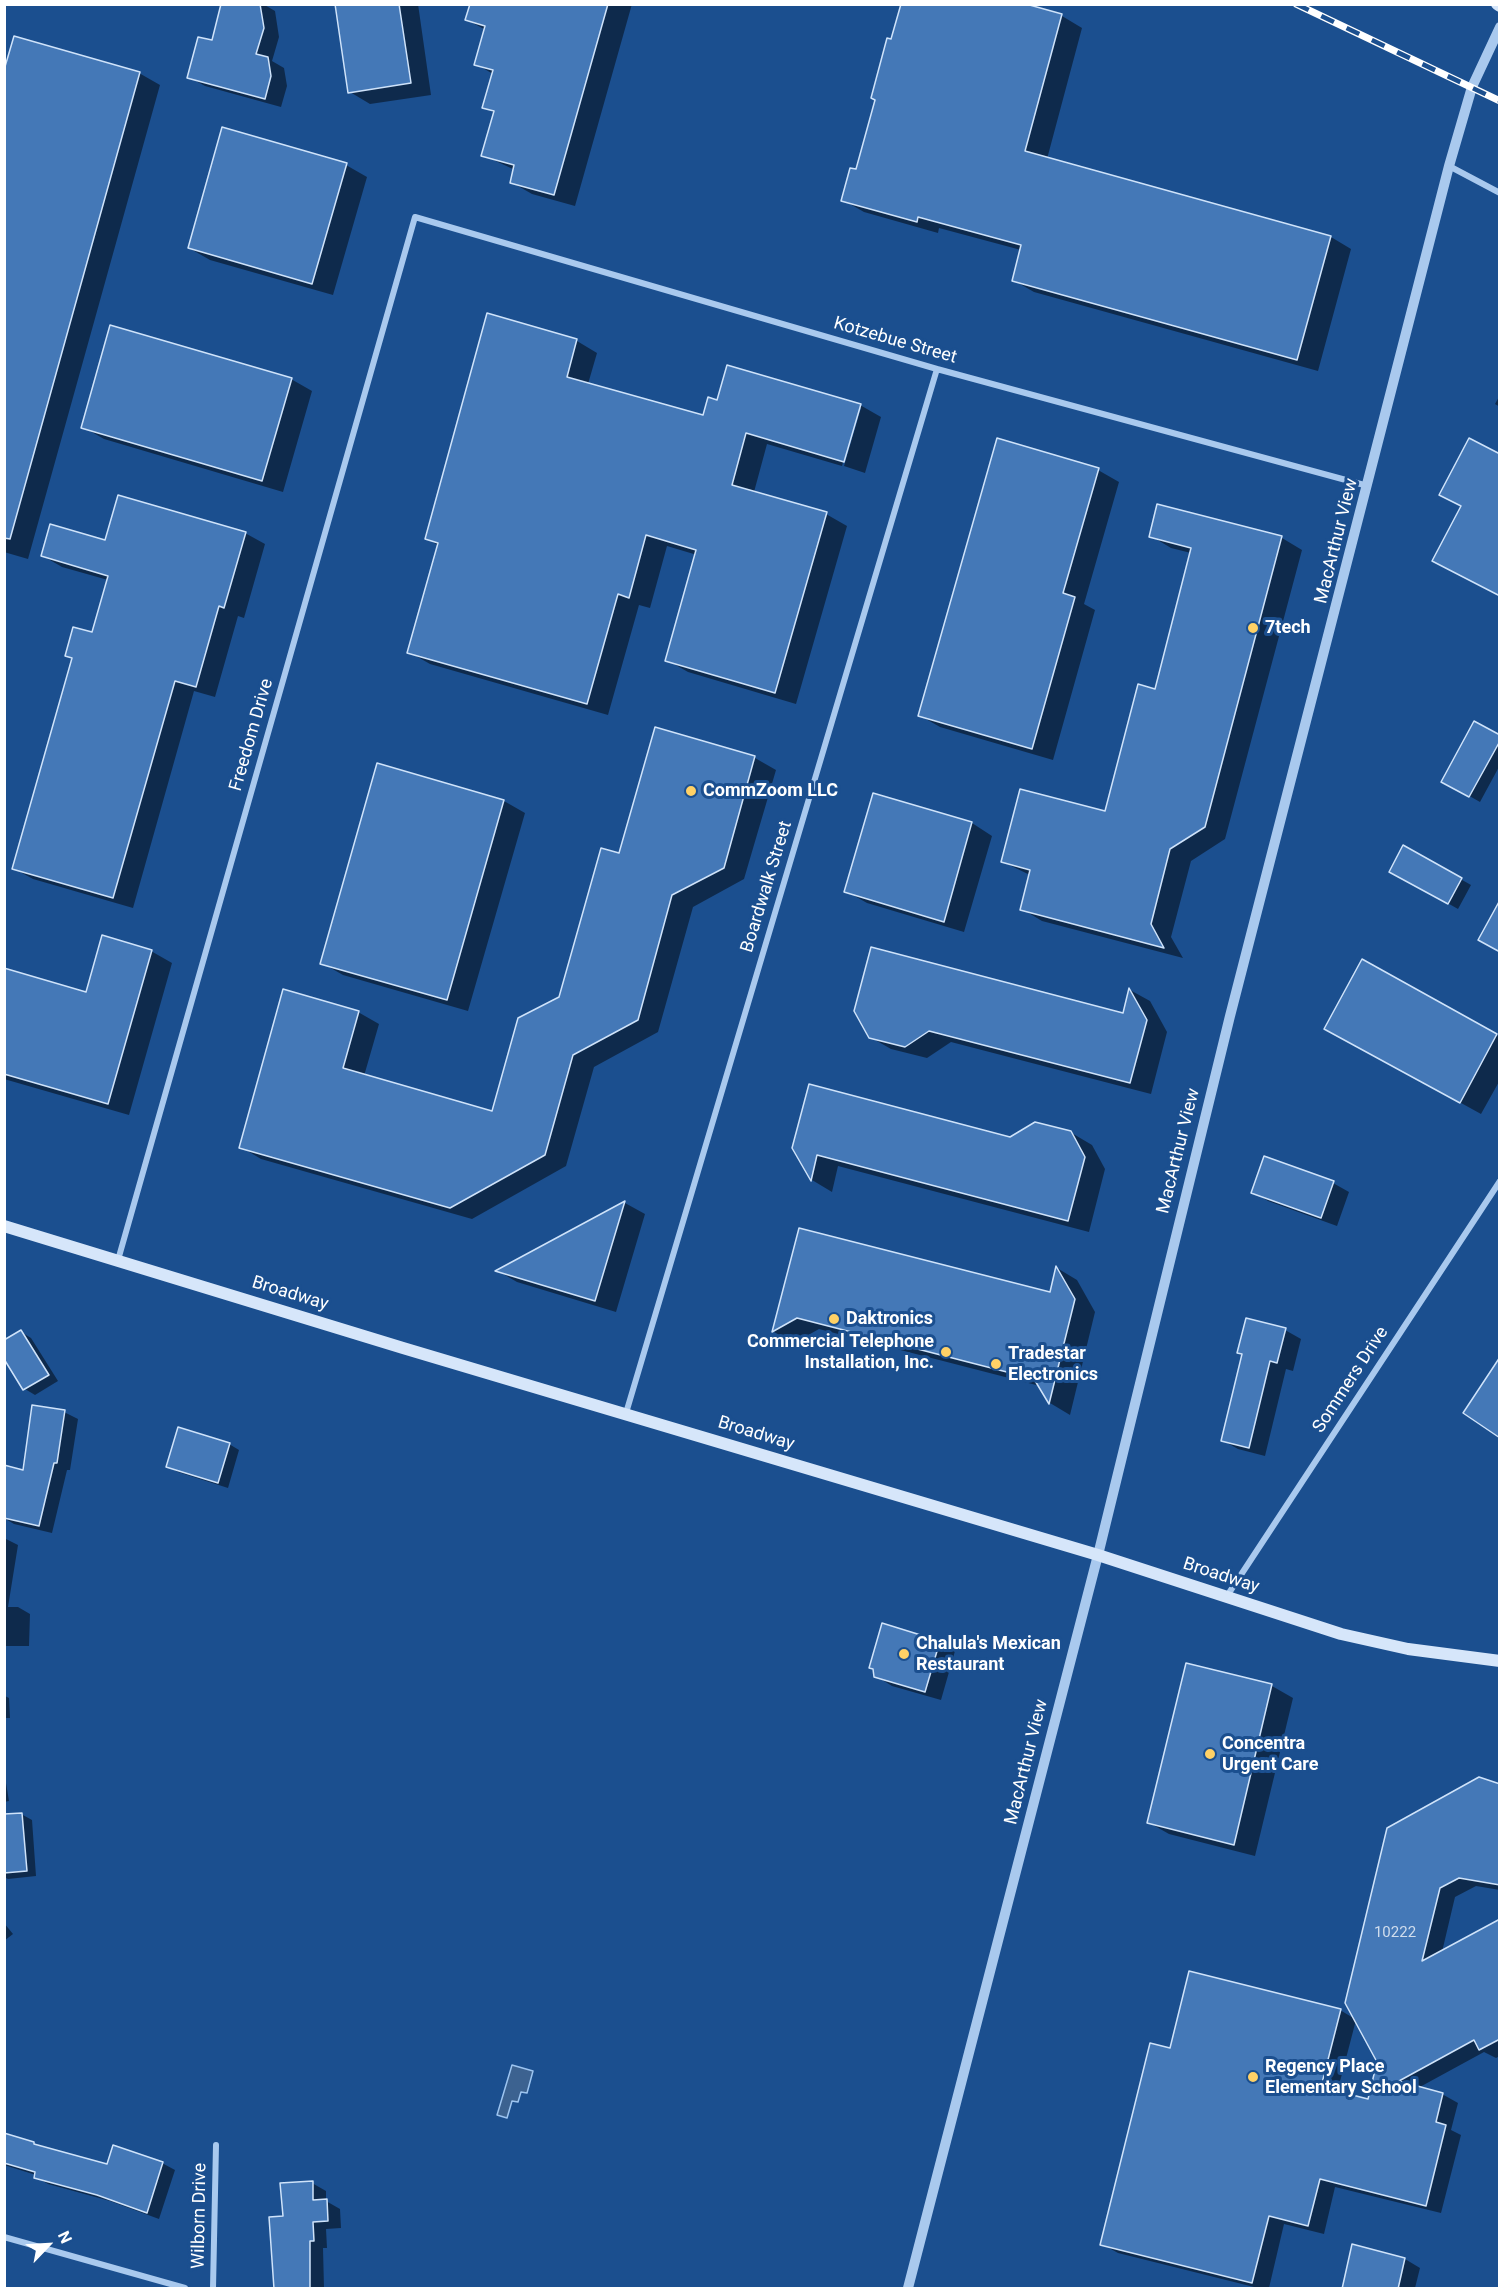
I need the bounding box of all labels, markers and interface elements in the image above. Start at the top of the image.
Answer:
street label: Kotzebue Street [831,313,959,369]
street label: MacArthur View [1311,476,1363,606]
place label: 7tech [1265,617,1311,639]
marker: 7tech [1246,621,1260,635]
street label: Freedom Drive [226,676,278,794]
place label: CommZoom LLC [703,780,838,802]
marker: CommZoom LLC [684,784,698,798]
street label: Boardwalk Street [737,819,797,955]
street label: MacArthur View [1153,1086,1205,1216]
street label: Broadway [249,1272,331,1316]
place label: Daktronics [846,1308,933,1330]
marker: Daktronics [827,1312,841,1326]
street label: Sommers Drive [1309,1323,1393,1437]
place label: Commercial Telephone Installation, Inc. [747,1331,934,1374]
place label: Tradestar Electronics [1008,1343,1098,1386]
marker: Commercial Telephone Installation, Inc. [939,1345,953,1359]
marker: Tradestar Electronics [989,1357,1003,1371]
street label: Broadway [715,1412,797,1456]
street label: Broadway [1180,1554,1262,1598]
place label: Chalula's Mexican Restaurant [916,1633,1061,1676]
marker: Chalula's Mexican Restaurant [897,1647,911,1661]
street label: MacArthur View [1001,1697,1053,1827]
place label: Concentra Urgent Care [1222,1733,1319,1776]
marker: Concentra Urgent Care [1203,1747,1217,1761]
house number: 10222 [1374,1924,1416,1942]
place label: Regency Place Elementary School [1265,2056,1417,2098]
marker: Regency Place Elementary School [1246,2070,1260,2084]
street label: Wilborn Drive [188,2163,212,2269]
north arrow [18,2215,78,2275]
text: N [54,2228,76,2246]

